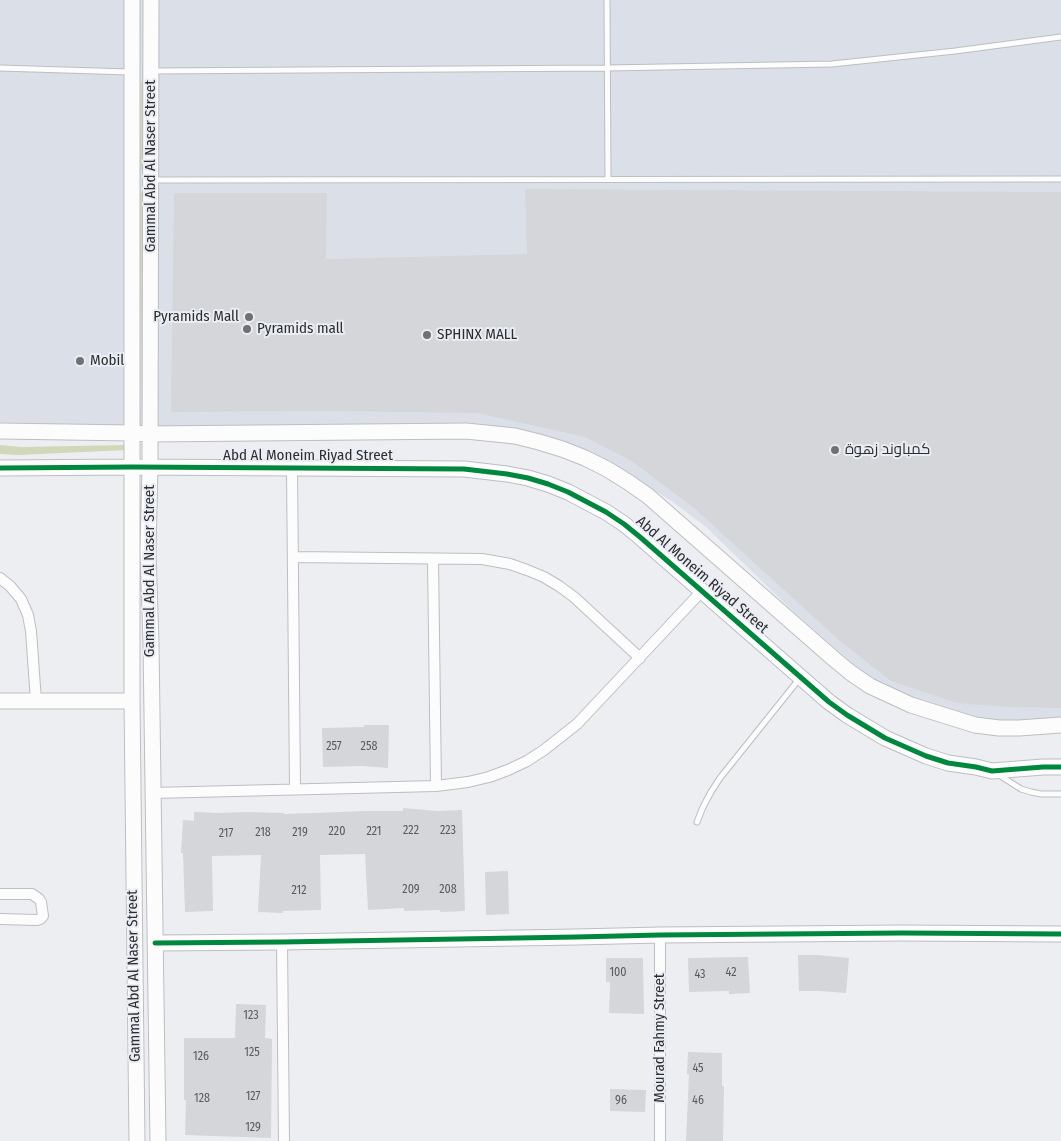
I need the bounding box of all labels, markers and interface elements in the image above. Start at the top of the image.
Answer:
street label: Gammal Abd Al Naser Street [142,80,160,252]
place label: Pyramids Mall [153,308,239,326]
marker: Pyramids Mall [243,311,255,323]
place label: Pyramids mall [257,320,344,338]
marker: Pyramids mall [241,323,253,335]
place label: SPHINX MALL [437,326,517,344]
marker: SPHINX MALL [421,329,433,341]
place label: Mobil [90,352,124,370]
marker: Mobil [74,355,86,367]
place label: كمباوند زهوة [845,441,930,459]
marker: كمباوند زهوة [829,444,841,456]
street label: Abd Al Moneim Riyad Street [223,447,393,465]
street label: Gammal Abd Al Naser Street [141,485,159,657]
street label: Abd Al Moneim Riyad Street [632,513,772,637]
house number: 257 [326,740,342,754]
house number: 258 [361,740,377,754]
house number: 222 [403,824,419,838]
house number: 223 [440,824,456,838]
house number: 220 [329,825,345,839]
house number: 221 [367,825,381,839]
house number: 218 [255,826,271,840]
house number: 219 [292,826,308,840]
house number: 217 [219,827,233,841]
house number: 209 [402,883,420,897]
house number: 208 [439,883,457,897]
house number: 212 [292,884,306,898]
street label: Gammal Abd Al Naser Street [123,890,145,1062]
house number: 100 [609,966,627,980]
house number: 42 [726,966,736,980]
house number: 43 [694,968,706,982]
street label: Mourad Fahmy Street [651,973,669,1103]
house number: 123 [243,1009,259,1023]
house number: 125 [244,1046,260,1060]
house number: 126 [193,1050,209,1064]
house number: 45 [692,1062,704,1076]
house number: 127 [246,1090,260,1104]
house number: 128 [194,1092,210,1106]
house number: 96 [615,1094,627,1108]
house number: 46 [692,1094,704,1108]
house number: 129 [245,1121,261,1135]

